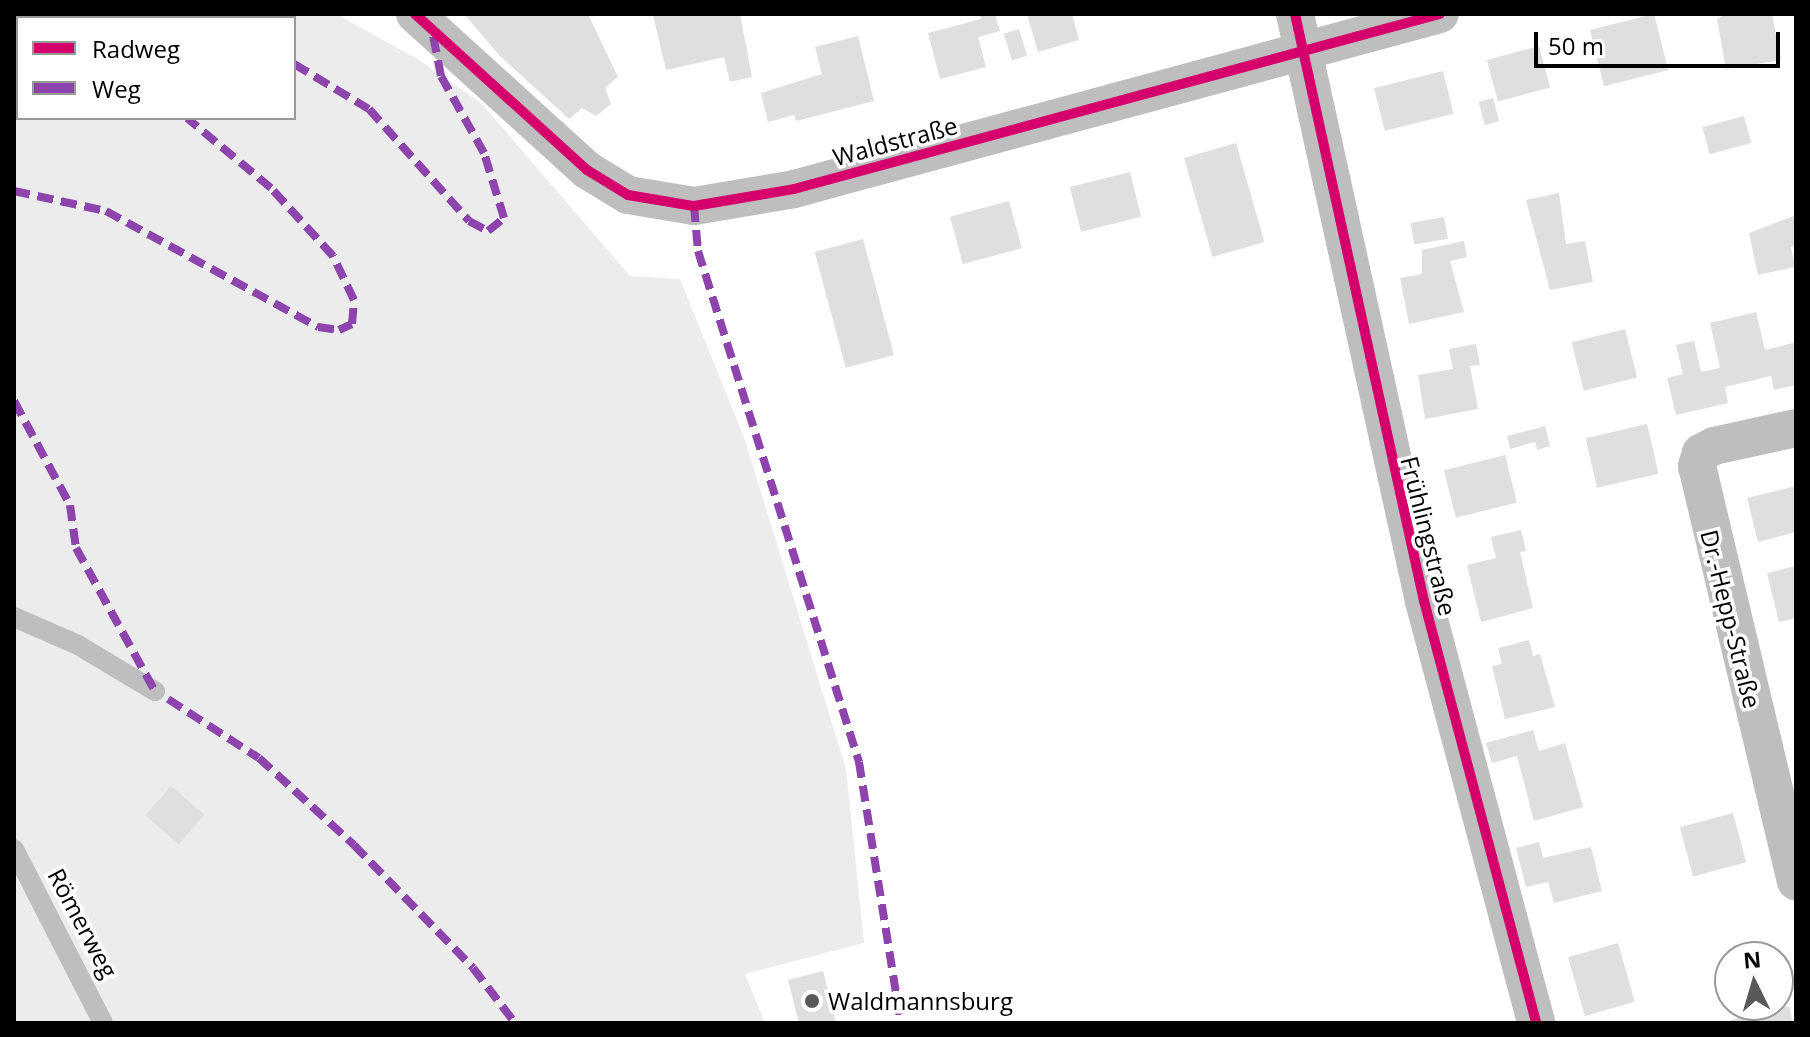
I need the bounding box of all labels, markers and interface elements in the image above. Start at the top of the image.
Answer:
legend [16,16,296,120]
scale bar [1538,16,1784,66]
text: 50 m [1548,29,1604,62]
text: Radweg [92,32,180,65]
text: Weg [92,72,141,105]
street label: Waldstraße [830,111,960,171]
street label: Frühlingstraße [1395,453,1463,619]
street label: Dr.-Hepp-Straße [1695,527,1767,711]
street label: Römerweg [42,863,124,983]
north arrow [1714,941,1794,1021]
text: N [1742,943,1762,975]
place label: Waldmannsburg [828,987,1013,1015]
marker: Waldmannsburg [803,992,821,1010]

